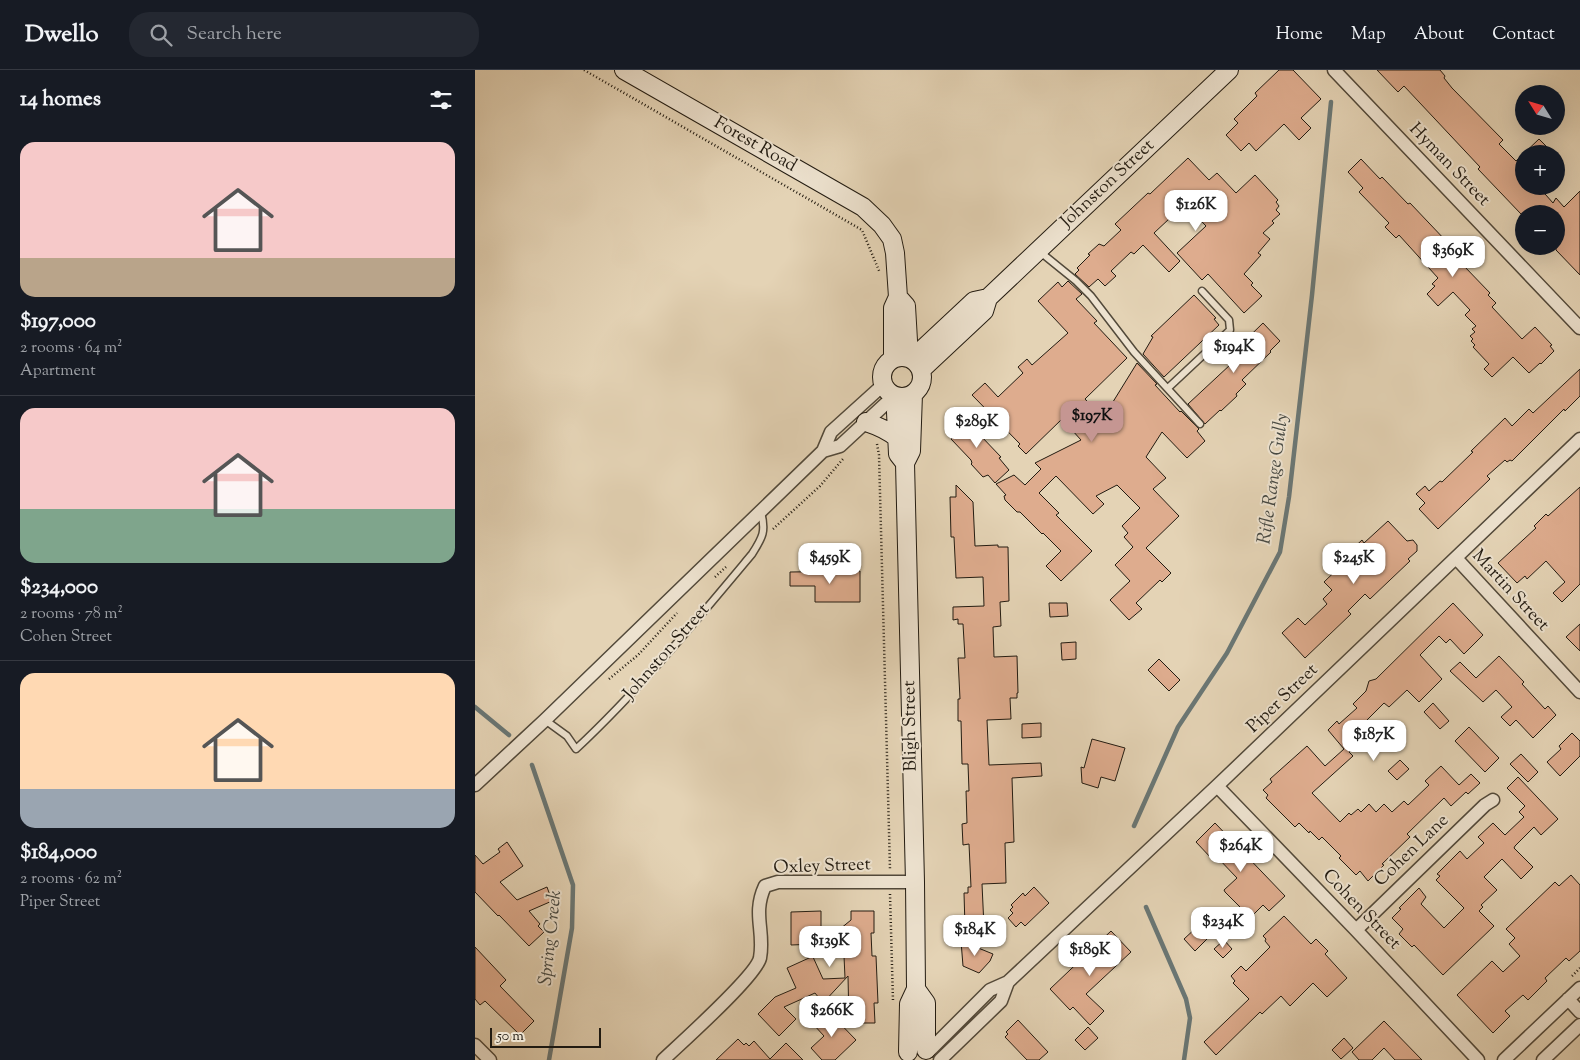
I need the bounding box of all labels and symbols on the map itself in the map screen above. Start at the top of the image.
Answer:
north arrow [1515,85,1565,135]
street label: Forest Road [709,111,801,179]
street label: Hyman Street [1402,117,1496,213]
street label: Johnston Street [1054,133,1161,235]
pin: $126K [1161,190,1231,232]
pin: $369K [1418,236,1488,278]
pin: $194K [1199,332,1269,374]
pin: $197K [1057,400,1127,443]
pin: $289K [942,406,1012,449]
water label: Rifle Range Gully [1251,412,1297,546]
pin: $459K [795,542,865,585]
pin: $245K [1319,542,1389,585]
street label: Martin Street [1465,544,1555,638]
street label: Johnston Street [617,598,716,707]
street label: Piper Street [1241,658,1325,740]
street label: Bligh Street [897,680,925,772]
pin: $187K [1339,720,1409,762]
street label: Cohen Lane [1369,809,1455,893]
pin: $264K [1206,830,1276,873]
street label: Oxley Street [773,852,871,882]
street label: Cohen Street [1316,864,1406,956]
water label: Spring Creek [533,889,569,987]
pin: $234K [1188,906,1258,949]
pin: $184K [940,914,1010,957]
pin: $139K [795,926,865,968]
pin: $189K [1055,934,1125,977]
pin: $266K [797,996,867,1038]
scale bar [490,1025,601,1048]

